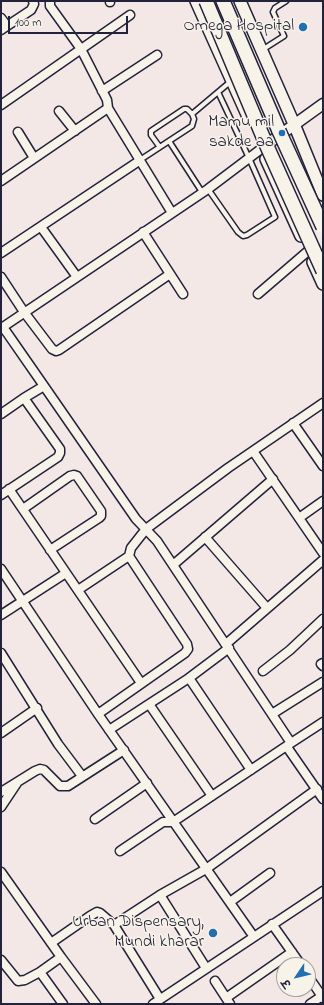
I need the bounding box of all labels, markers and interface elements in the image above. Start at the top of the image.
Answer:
scale bar [10,8,130,34]
text: 100 m [15,14,42,32]
place label: Omega Hospital [184,17,294,37]
marker: Omega Hospital [297,21,309,33]
place label: Mamu mil sakde aa [208,113,274,153]
marker: Mamu mil sakde aa [277,128,287,138]
place label: Urban Dispensary, Mundi kharar [72,913,204,953]
marker: Urban Dispensary, Mundi kharar [207,927,219,939]
north arrow [276,957,316,997]
text: उ [278,976,296,991]

